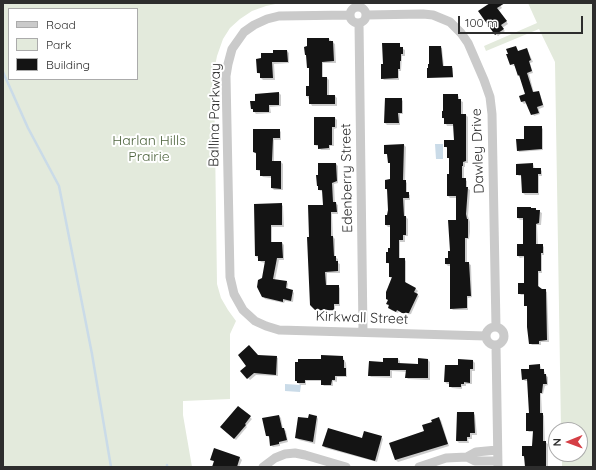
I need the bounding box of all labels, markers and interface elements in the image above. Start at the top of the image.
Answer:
legend [8,8,138,80]
scale bar [460,8,585,34]
text: 100 m [465,15,498,30]
text: Road [46,17,76,32]
text: Park [46,37,71,52]
text: Building [46,57,90,72]
street label: Ballina Parkway [206,63,224,167]
street label: Dawley Drive [468,108,488,194]
street label: Edenberry Street [338,123,356,233]
park label: Harlan Hills Prairie [112,133,186,166]
street label: Kirkwall Street [315,308,409,328]
north arrow [548,422,588,462]
text: N [550,438,564,446]

